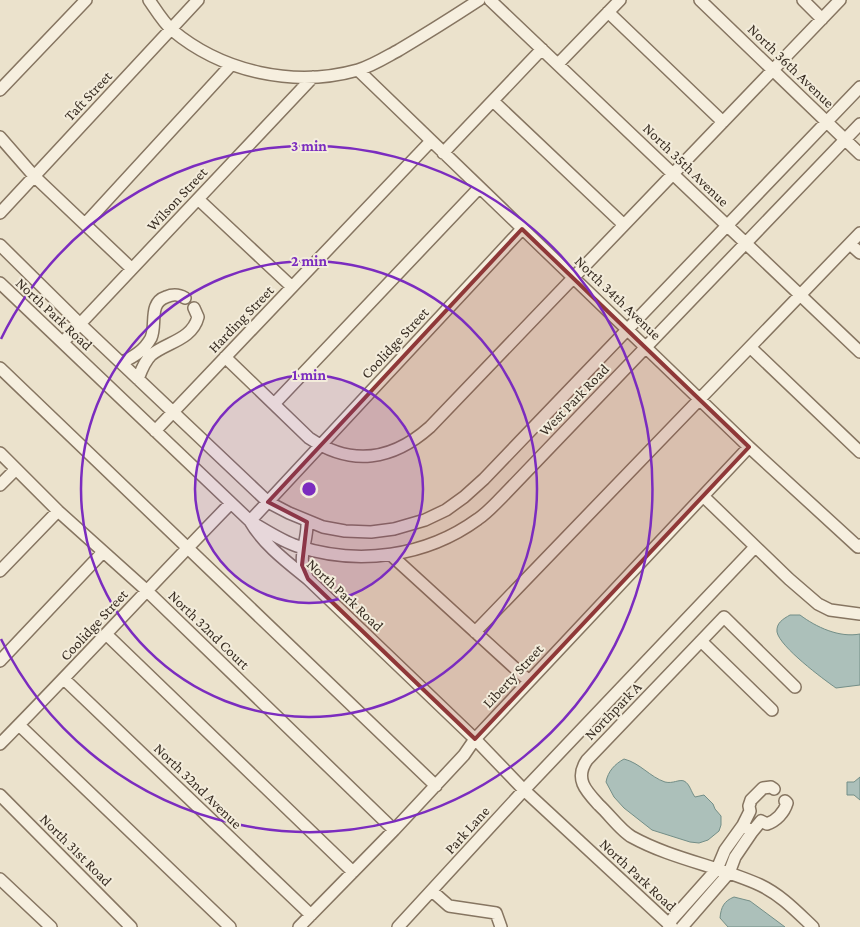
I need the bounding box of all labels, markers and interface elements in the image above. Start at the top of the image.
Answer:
street label: North 36th Avenue [745,21,838,111]
street label: Taft Street [61,67,116,124]
street label: North 35th Avenue [640,120,732,210]
text: 3 min [291,138,327,154]
street label: Wilson Street [144,163,211,234]
text: 2 min [291,253,327,269]
street label: North 34th Avenue [572,253,665,343]
street label: North Park Road [13,275,95,353]
street label: Harding Street [205,281,278,357]
street label: Coolidge Street [358,303,433,382]
street label: West Park Road [536,361,612,439]
text: 1 min [292,367,326,383]
centre of rings [300,480,318,498]
street label: North Park Road [304,556,386,634]
street label: Coolidge Street [57,585,132,664]
street label: North 32nd Court [165,587,253,673]
street label: Liberty Street [480,640,548,712]
street label: Northpark A [582,678,646,744]
street label: North 32nd Avenue [151,740,245,832]
street label: Park Lane [441,803,493,857]
street label: North 31st Road [37,811,115,889]
street label: North Park Road [597,836,679,914]

